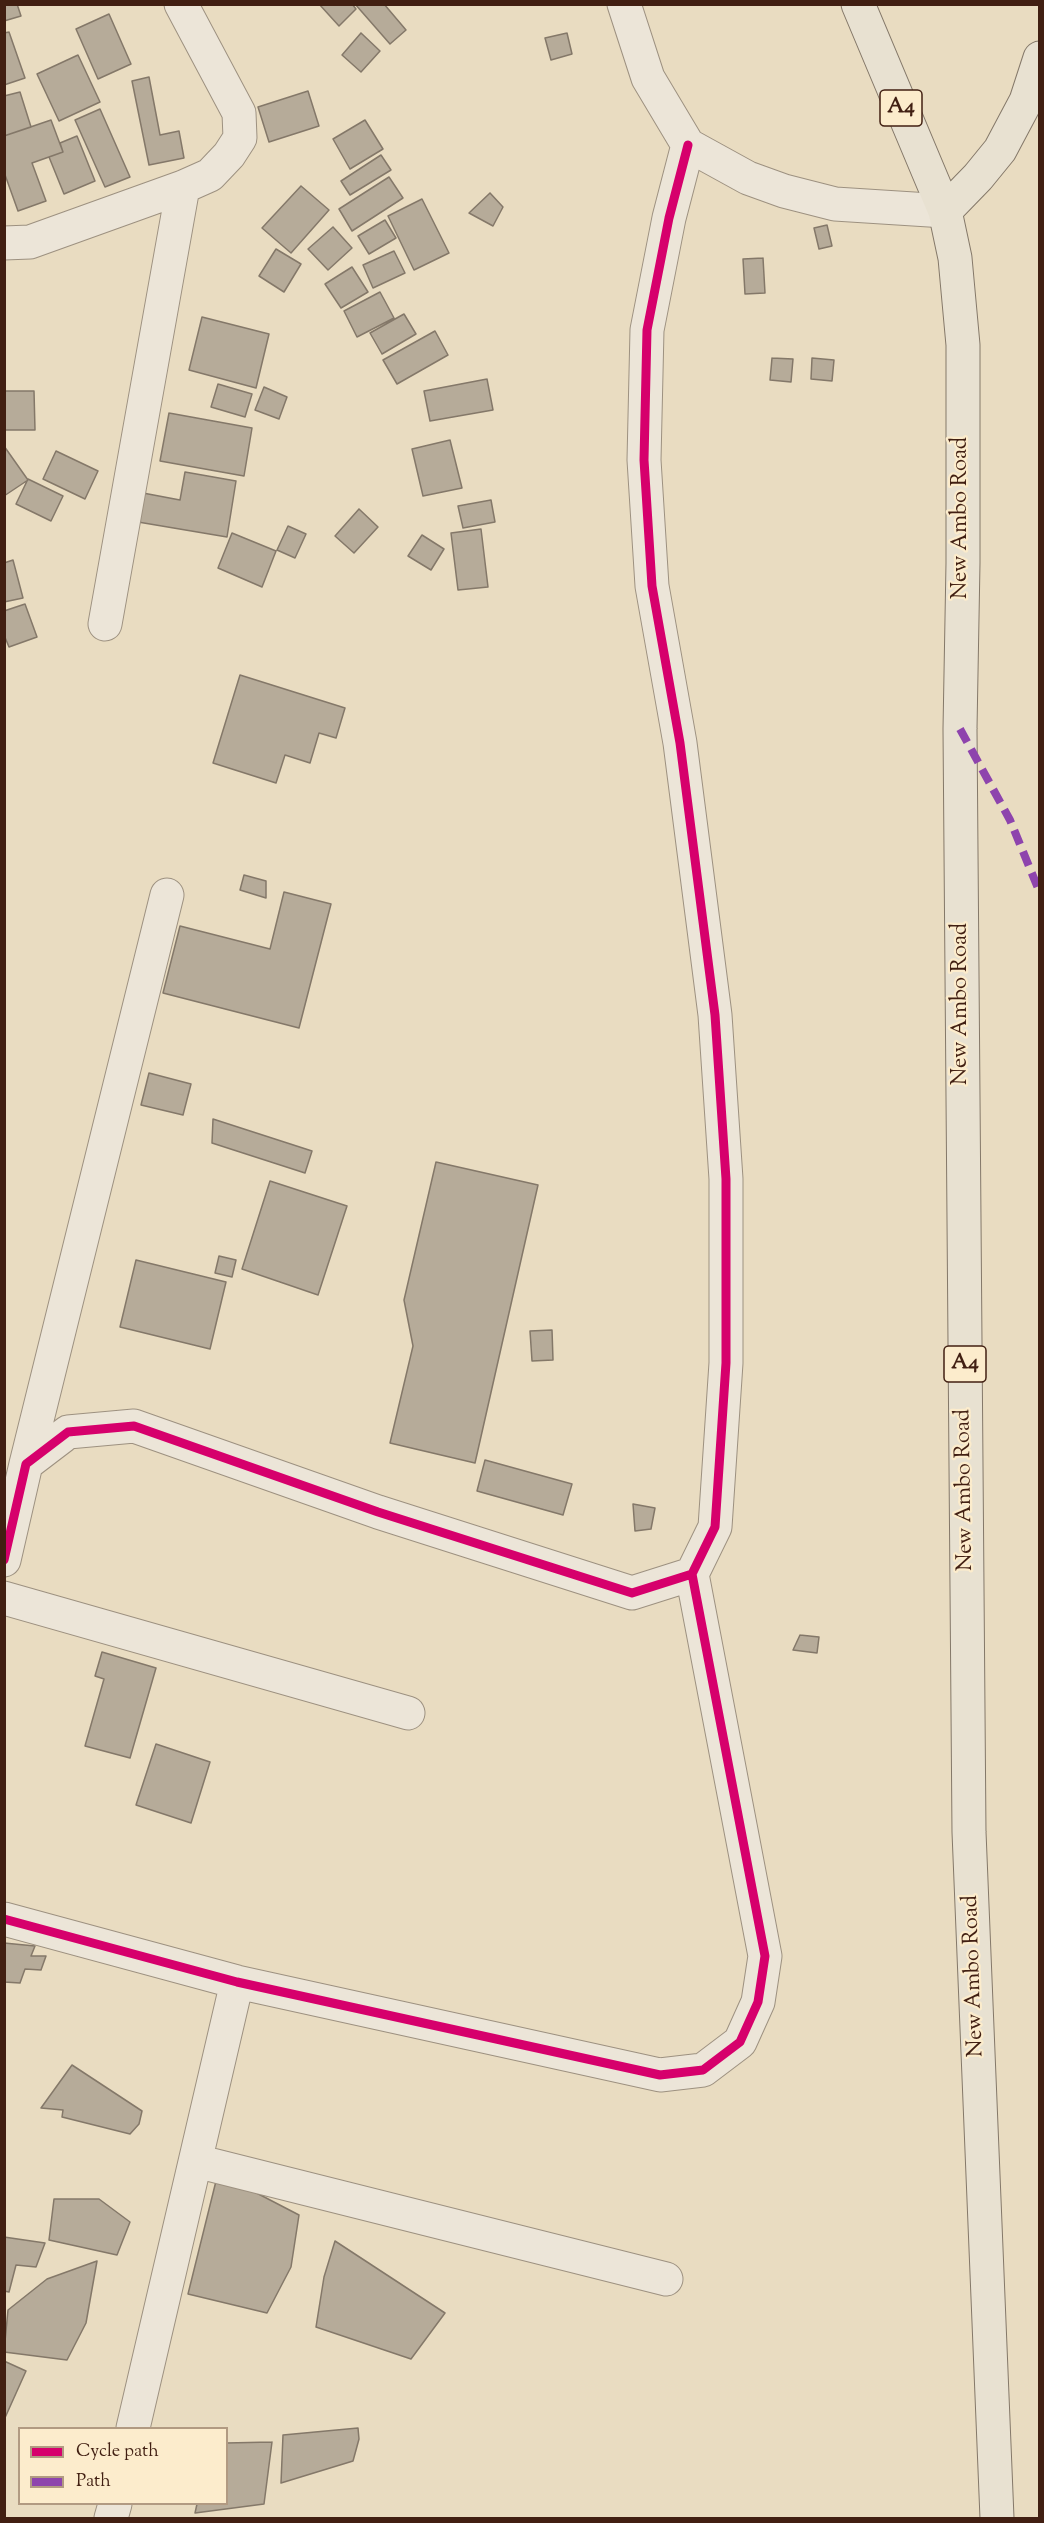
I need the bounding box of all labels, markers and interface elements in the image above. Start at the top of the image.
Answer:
road number: A4 [880,90,922,126]
street label: New Ambo Road [949,437,975,599]
street label: New Ambo Road [949,923,975,1085]
road number: A4 [944,1346,986,1382]
street label: New Ambo Road [951,1409,981,1571]
street label: New Ambo Road [959,1894,991,2058]
legend [18,2427,228,2505]
text: Cycle path [76,2439,159,2465]
text: Path [76,2469,111,2495]

